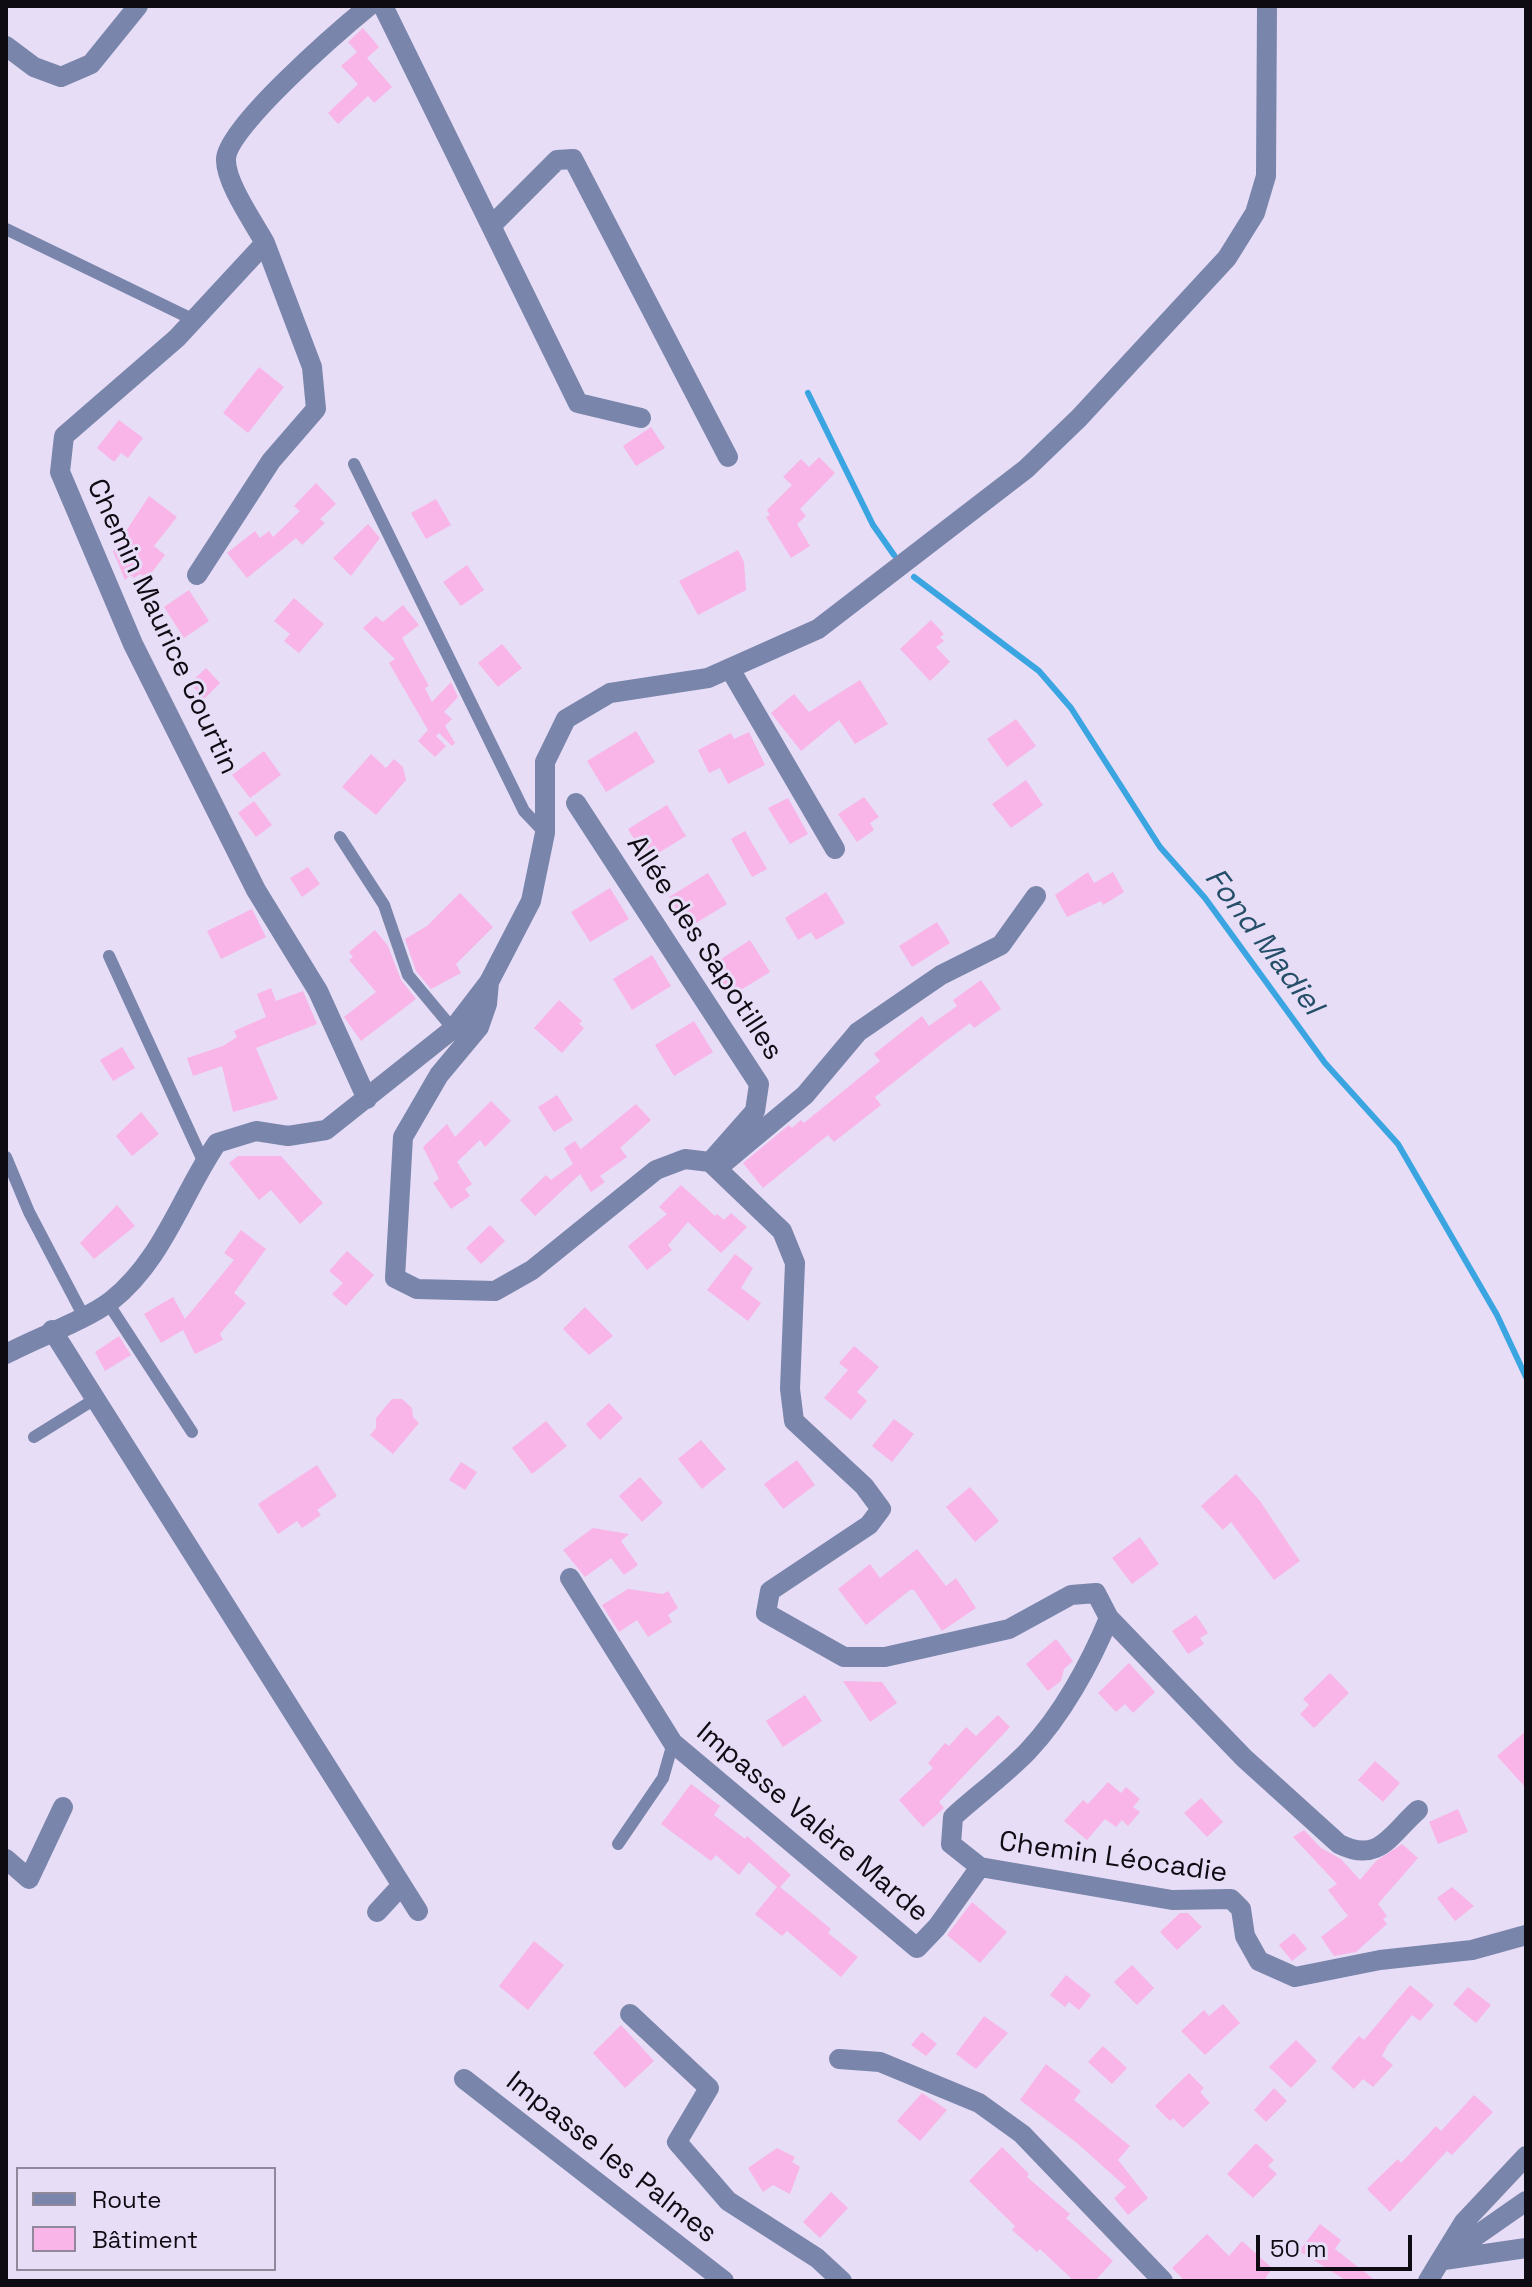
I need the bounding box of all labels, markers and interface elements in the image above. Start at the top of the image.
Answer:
street label: Chemin Maurice Courtin [79,474,245,780]
street label: Allée des Sapotilles [619,829,789,1067]
water label: Fond Madiel [1196,861,1330,1023]
street label: Impasse Valère Marde [689,1716,935,1930]
street label: Chemin Léocadie [997,1825,1229,1891]
street label: Impasse les Palmes [499,2065,723,2251]
legend [16,2167,276,2271]
text: Route [92,2184,161,2215]
scale bar [1260,2219,1416,2269]
text: Bâtiment [92,2224,198,2255]
text: 50 m [1270,2233,1327,2264]

